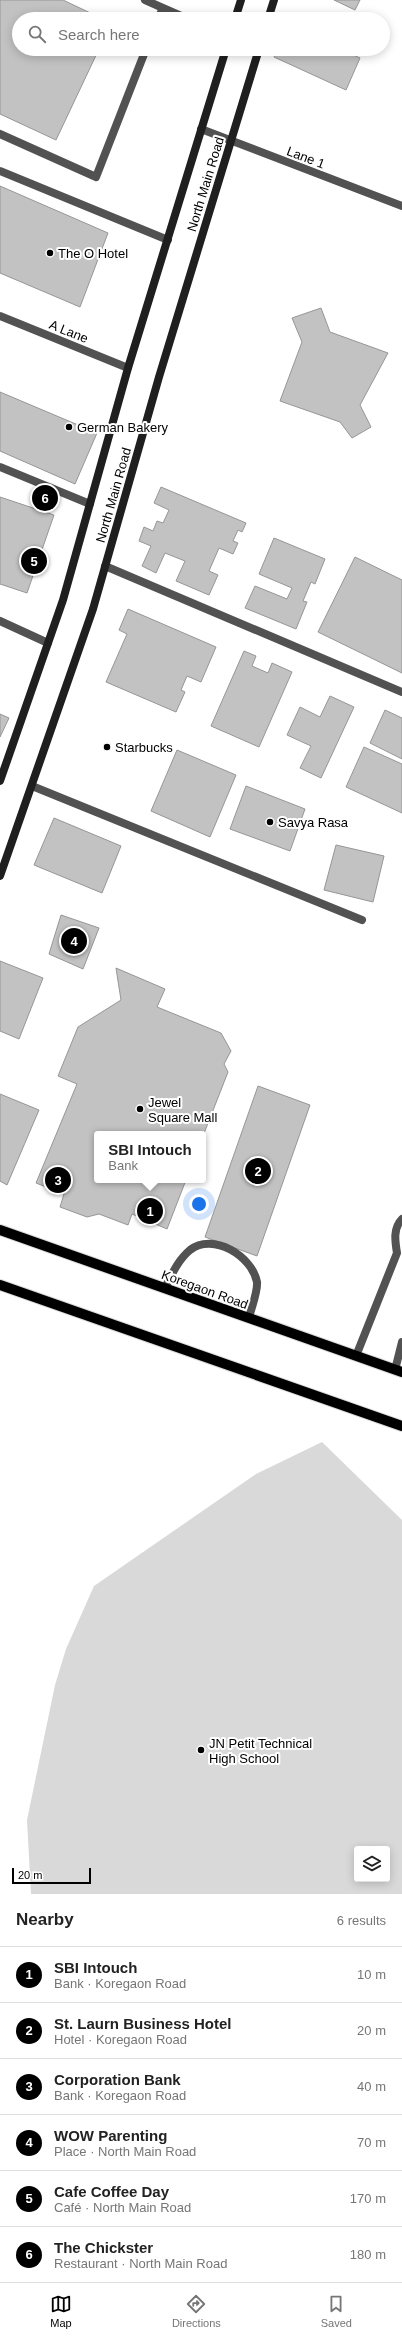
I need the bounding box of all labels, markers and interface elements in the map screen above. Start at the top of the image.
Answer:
search box [12,12,390,56]
icon: search [26,23,48,45]
text: Search here [58,26,140,43]
street label: North Main Road [184,135,227,233]
street label: Lane 1 [285,143,327,172]
place label: The O Hotel [58,246,128,261]
marker: The O Hotel [45,248,55,258]
street label: A Lane [47,317,90,346]
place label: German Bakery [77,420,169,435]
marker: German Bakery [64,422,74,432]
street label: North Main Road [93,446,134,544]
pin: 6 [32,483,58,513]
pin: 5 [21,546,47,576]
place label: Starbucks [115,740,173,755]
marker: Starbucks [102,742,112,752]
place label: Savya Rasa [278,815,349,830]
marker: Savya Rasa [265,817,275,827]
pin: 4 [61,926,87,956]
place label: Jewel Square Mall [148,1095,217,1125]
marker: Jewel Square Mall [135,1104,145,1114]
popup [94,1131,206,1183]
text: SBI Intouch [108,1141,192,1158]
pin: 2 [245,1156,271,1186]
text: Bank [108,1158,138,1173]
pin: 3 [45,1165,71,1195]
your location [189,1194,209,1214]
pin: 1 [137,1196,163,1226]
street label: Koregaon Road [159,1267,250,1312]
place label: JN Petit Technical High School [209,1736,312,1766]
marker: JN Petit Technical High School [196,1745,206,1755]
map controls [354,1846,390,1882]
button: layers [354,1846,390,1882]
scale bar [12,1866,91,1885]
text: 20 m [18,1869,42,1881]
text: Nearby [16,1910,74,1929]
text: 6 results [337,1913,386,1928]
text: SBI Intouch [54,1959,137,1976]
text: 1 [25,1967,33,1982]
text: 10 m [357,1967,386,1982]
text: Bank · Koregaon Road [54,1976,186,1991]
text: St. Laurn Business Hotel [54,2015,232,2032]
text: 2 [25,2023,33,2038]
text: 20 m [357,2023,386,2038]
text: Hotel · Koregaon Road [54,2032,187,2047]
text: Corporation Bank [54,2071,181,2088]
text: 3 [25,2079,33,2094]
text: 40 m [357,2079,386,2094]
text: Bank · Koregaon Road [54,2088,186,2103]
text: WOW Parenting [54,2127,167,2144]
text: 4 [25,2135,33,2150]
text: 70 m [357,2135,386,2150]
text: Place · North Main Road [54,2144,196,2159]
text: Cafe Coffee Day [54,2183,169,2200]
text: 5 [25,2191,33,2206]
text: 170 m [350,2191,386,2206]
text: Café · North Main Road [54,2200,191,2215]
text: The Chickster [54,2239,153,2256]
text: 6 [25,2247,33,2262]
text: 180 m [350,2247,386,2262]
text: Restaurant · North Main Road [54,2256,227,2271]
tab: Map [50,2293,72,2329]
tab: Directions [172,2293,221,2329]
tab: Saved [321,2293,352,2329]

